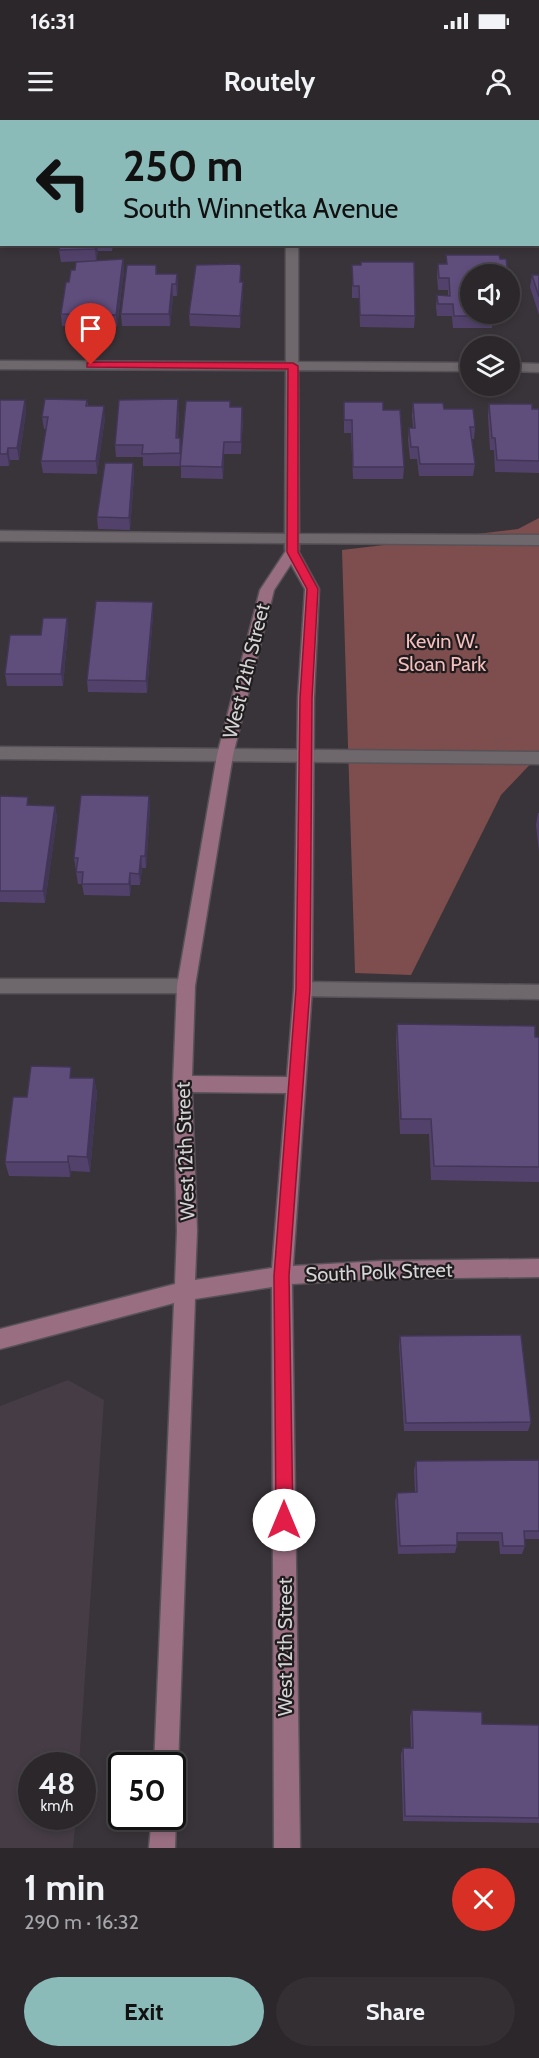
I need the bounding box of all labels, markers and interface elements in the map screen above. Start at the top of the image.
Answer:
text: 16:31 [30,8,75,35]
icon: menu [24,65,57,98]
text: Routely [224,65,315,98]
icon: person [482,65,515,98]
text: 250 m [123,140,243,192]
icon: left [24,144,102,222]
text: South Winnetka Avenue [123,192,398,225]
map controls [460,264,520,396]
button: sound [460,264,520,324]
pin [65,303,116,365]
icon: arrive [74,312,107,345]
button: layers [460,336,520,396]
street label: West 12th Street [218,601,274,741]
park label: Kevin W. Sloan Park [398,629,486,676]
street label: West 12th Street [171,1081,199,1221]
street label: South Polk Street [305,1257,453,1287]
position arrow [252,1488,316,1552]
street label: West 12th Street [273,1578,297,1716]
speed limit sign: 50 [108,1752,186,1830]
text: 48 [39,1765,75,1802]
text: km/h [41,1797,73,1815]
text: 1 min [24,1865,105,1909]
button: close [452,1868,515,1931]
text: 290 m · 16:32 [24,1910,139,1934]
button: Exit [24,1977,264,2046]
button: Share [276,1977,515,2046]

